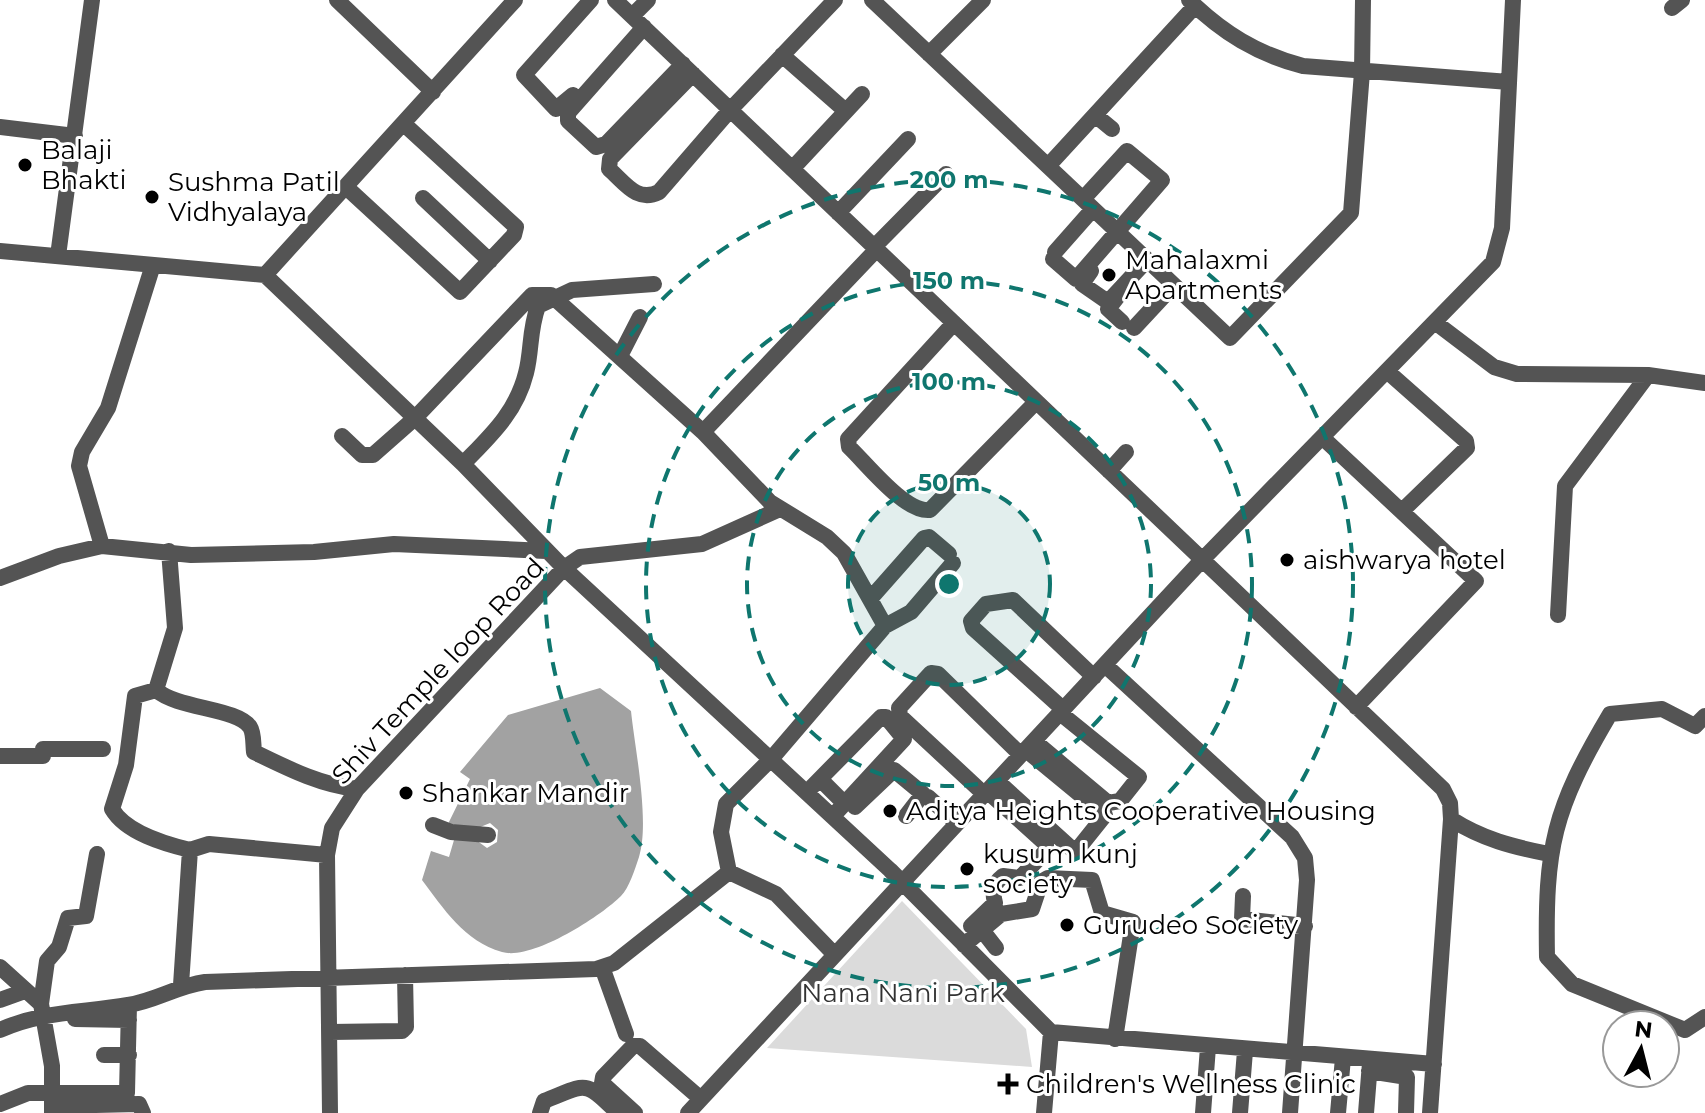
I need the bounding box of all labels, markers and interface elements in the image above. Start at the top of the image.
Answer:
place label: Balaji Bhakti [41,134,127,196]
marker: Balaji Bhakti [16,156,34,174]
text: 200 m [910,165,988,194]
place label: Sushma Patil Vidhyalaya [168,166,340,228]
marker: Sushma Patil Vidhyalaya [143,188,161,206]
place label: Mahalaxmi Apartments [1125,244,1282,306]
text: 150 m [913,266,985,295]
marker: Mahalaxmi Apartments [1100,266,1118,284]
text: 100 m [912,367,986,396]
text: 50 m [918,468,980,497]
place label: aishwarya hotel [1303,544,1506,576]
street label: Shiv Temple loop Road [325,551,551,791]
marker: aishwarya hotel [1278,551,1296,569]
centre of rings [935,570,963,598]
place label: Shankar Mandir [422,777,629,809]
marker: Shankar Mandir [397,784,415,802]
place label: Aditya Heights Cooperative Housing [906,795,1376,827]
marker: Aditya Heights Cooperative Housing [881,802,899,820]
place label: kusum kunj society [983,838,1138,900]
marker: kusum kunj society [958,860,976,878]
place label: Gurudeo Society [1083,909,1299,941]
marker: Gurudeo Society [1058,916,1076,934]
park label: Nana Nani Park [801,977,1005,1009]
north arrow [1601,1009,1681,1089]
text: N [1633,1015,1654,1044]
place label: Children's Wellness Clinic [1026,1068,1356,1100]
marker: Children's Wellness Clinic [997,1073,1019,1095]

